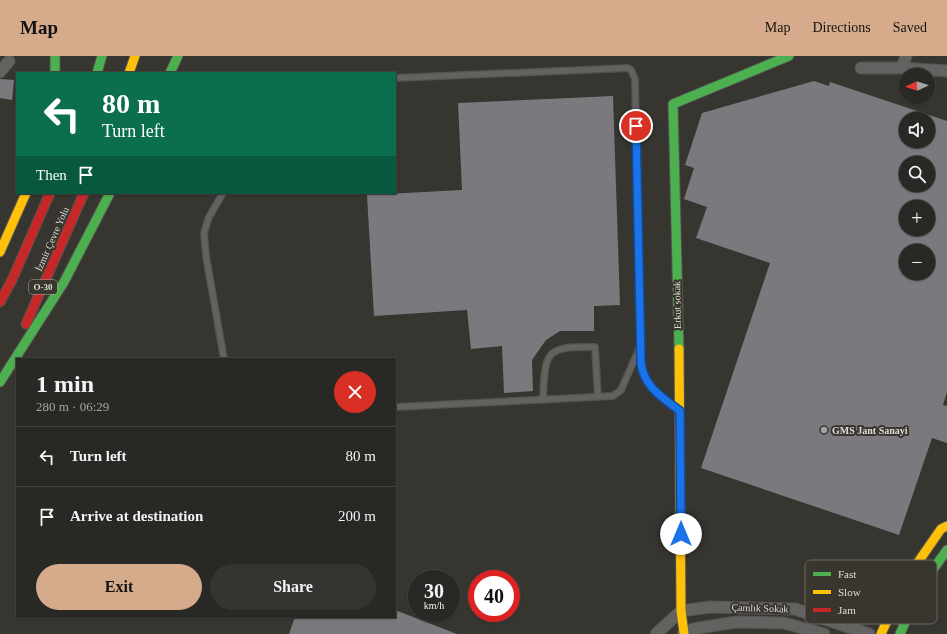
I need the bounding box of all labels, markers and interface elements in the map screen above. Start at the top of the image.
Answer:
text: Map [20,17,58,38]
text: Map [765,20,790,35]
text: Directions [812,20,871,35]
text: Saved [893,20,927,35]
north arrow [899,68,935,104]
map controls [899,68,935,280]
icon: left [36,88,88,140]
text: 80 m [102,88,160,119]
pin [619,109,653,143]
button: sound [899,112,935,148]
icon: arrive [625,115,647,137]
text: Turn left [102,121,165,141]
button: search [899,156,935,192]
icon: arrive [75,164,97,186]
text: Then [36,167,67,183]
button: + [899,200,935,236]
street label: İzmir Çevre Yolu [33,205,71,273]
button: − [899,244,935,280]
road number: O-30 [29,280,57,294]
street label: Erkut sokak [671,281,683,329]
text: 1 min [36,371,94,397]
button: close [334,371,376,413]
text: 280 m · 06:29 [36,399,109,414]
marker: GMS Jant Sanayi [819,425,829,435]
place label: GMS Jant Sanayi [832,425,908,436]
icon: left [36,446,58,468]
text: Turn left [70,448,127,464]
text: 80 m [346,448,376,464]
icon: arrive [36,506,58,528]
text: Arrive at destination [70,508,203,524]
text: 200 m [338,508,376,524]
position arrow [660,513,702,555]
legend [805,560,937,624]
button: Exit [36,564,202,610]
button: Share [210,564,376,610]
text: Fast [838,568,856,580]
speed limit sign: 40 [468,570,520,622]
text: 30 [424,580,444,602]
text: Slow [838,586,861,598]
text: km/h [424,600,444,611]
street label: Çamlık Sokak [731,602,789,614]
text: Jam [838,604,856,616]

